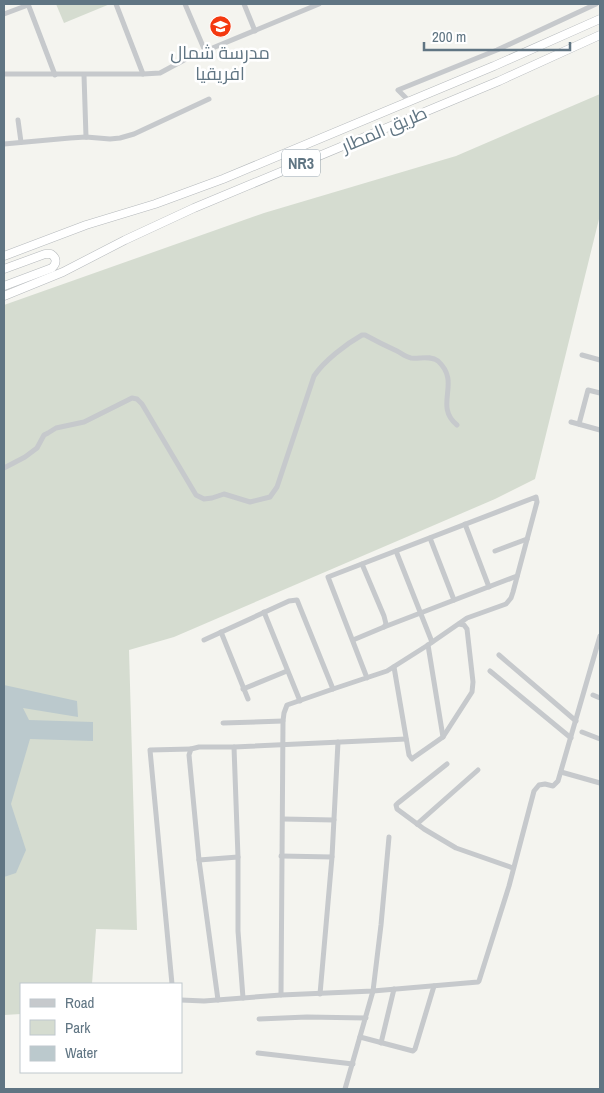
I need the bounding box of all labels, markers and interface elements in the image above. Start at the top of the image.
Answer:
school or university icon: مدرسة شمال افريقيا [208,15,232,39]
scale bar [424,20,570,52]
text: 200 m [432,26,466,47]
place label: مدرسة شمال افريقيا [170,40,270,86]
street label: طريق المطار [336,100,431,159]
road number: NR3 [282,150,320,177]
legend [20,983,182,1073]
text: Road [65,992,94,1013]
text: Park [65,1017,91,1038]
text: Water [65,1042,97,1063]

